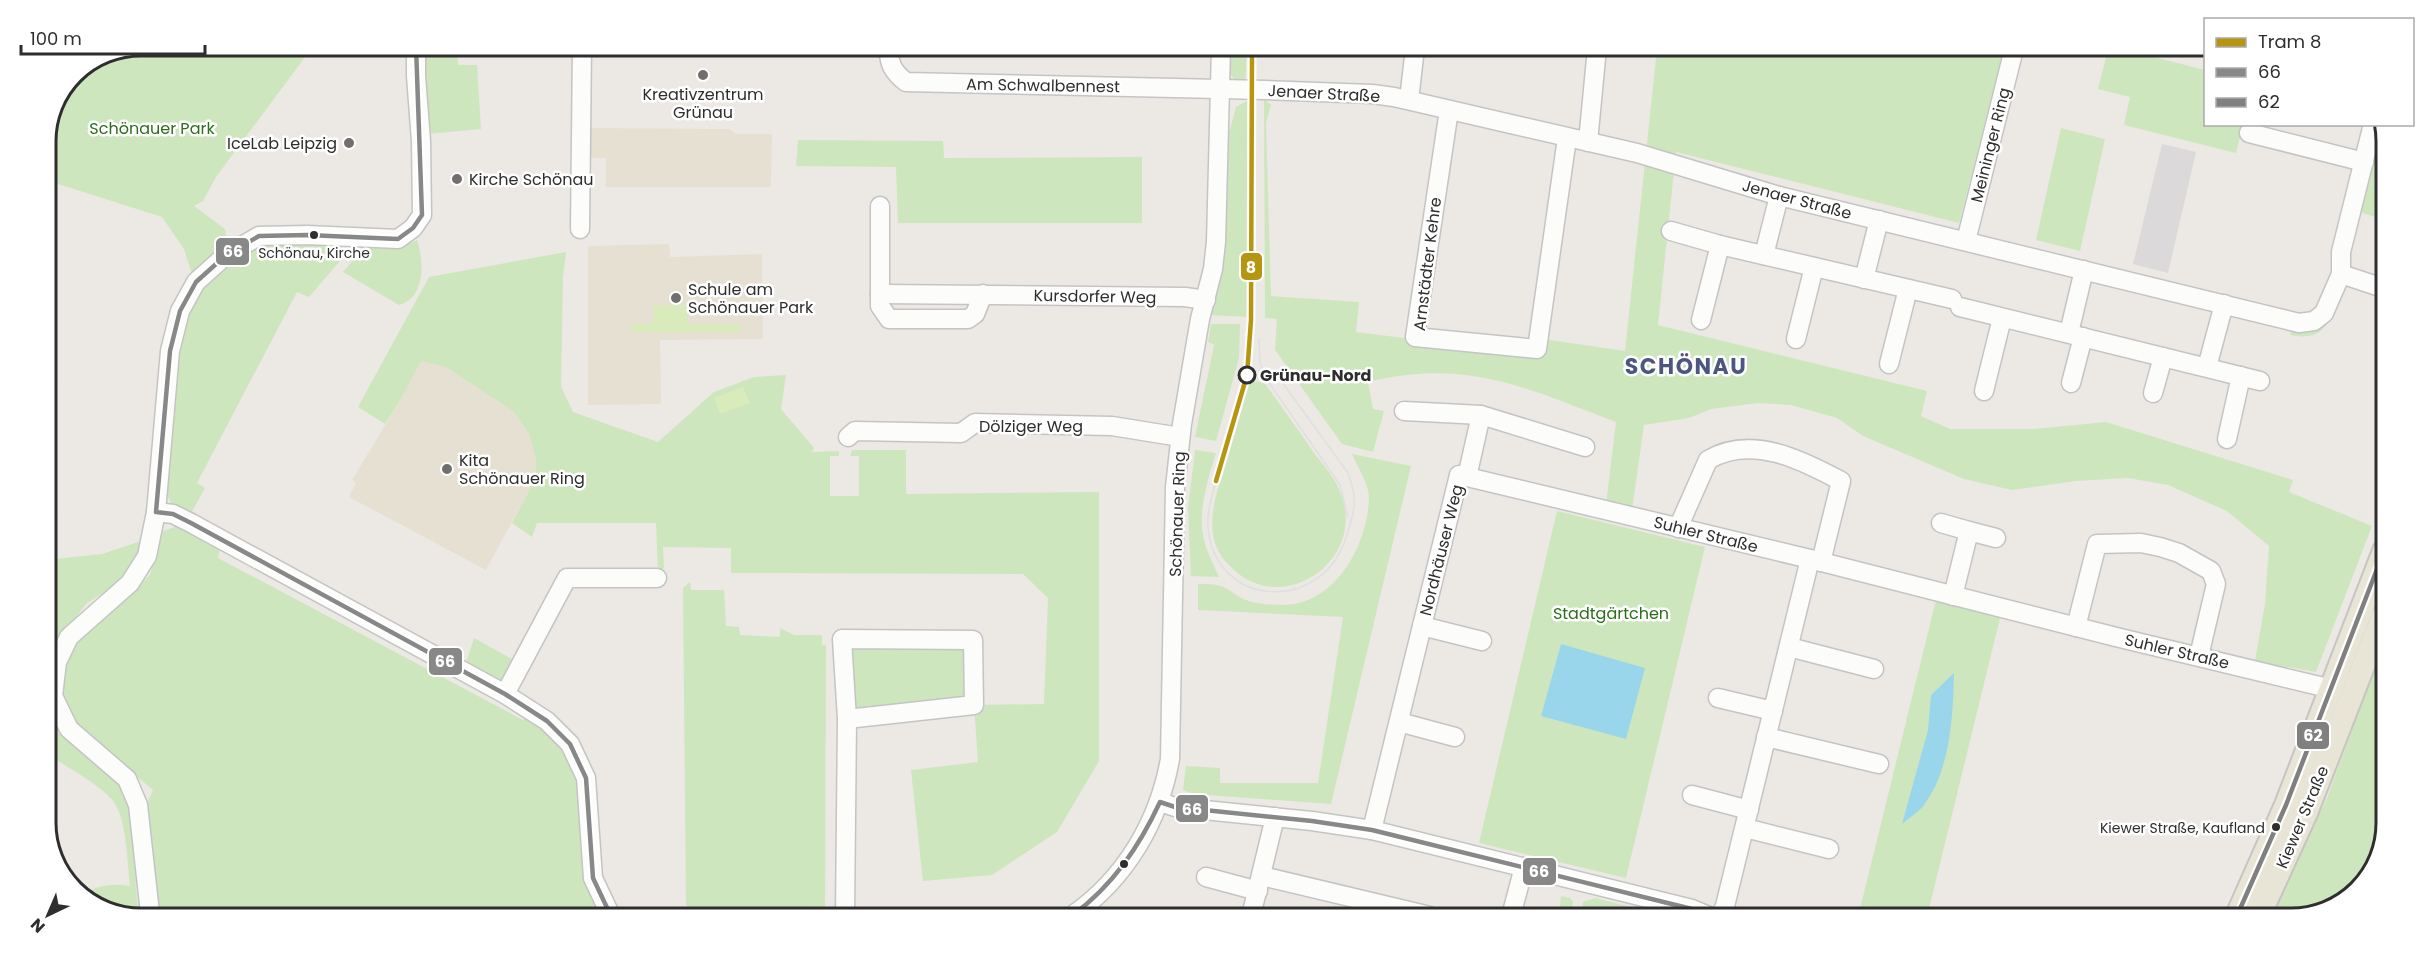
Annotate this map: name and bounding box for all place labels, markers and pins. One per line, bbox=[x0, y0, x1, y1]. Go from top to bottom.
marker: Kreativzentrum Grünau bbox=[696, 68, 710, 82]
place label: Kreativzentrum Grünau bbox=[643, 83, 763, 124]
place label: IceLab Leipzig bbox=[227, 132, 337, 155]
marker: IceLab Leipzig bbox=[342, 136, 356, 150]
place label: Kirche Schönau bbox=[469, 168, 594, 191]
marker: Kirche Schönau bbox=[450, 172, 464, 186]
marker: Schönau, Kirche bbox=[308, 229, 320, 241]
place label: Schönau, Kirche bbox=[258, 243, 370, 263]
place label: Schule am Schönauer Park bbox=[688, 278, 814, 319]
marker: Schule am Schönauer Park bbox=[669, 291, 683, 305]
place label: Grünau-Nord bbox=[1260, 364, 1371, 387]
marker: Grünau-Nord bbox=[1238, 366, 1256, 384]
place label: Kita Schönauer Ring bbox=[459, 449, 585, 490]
marker: Kita Schönauer Ring bbox=[440, 462, 454, 476]
place label: Kiewer Straße, Kaufland bbox=[2100, 818, 2265, 838]
marker: Kiewer Straße, Kaufland bbox=[2270, 821, 2282, 833]
unlabelled marker bbox=[1118, 858, 1130, 870]

